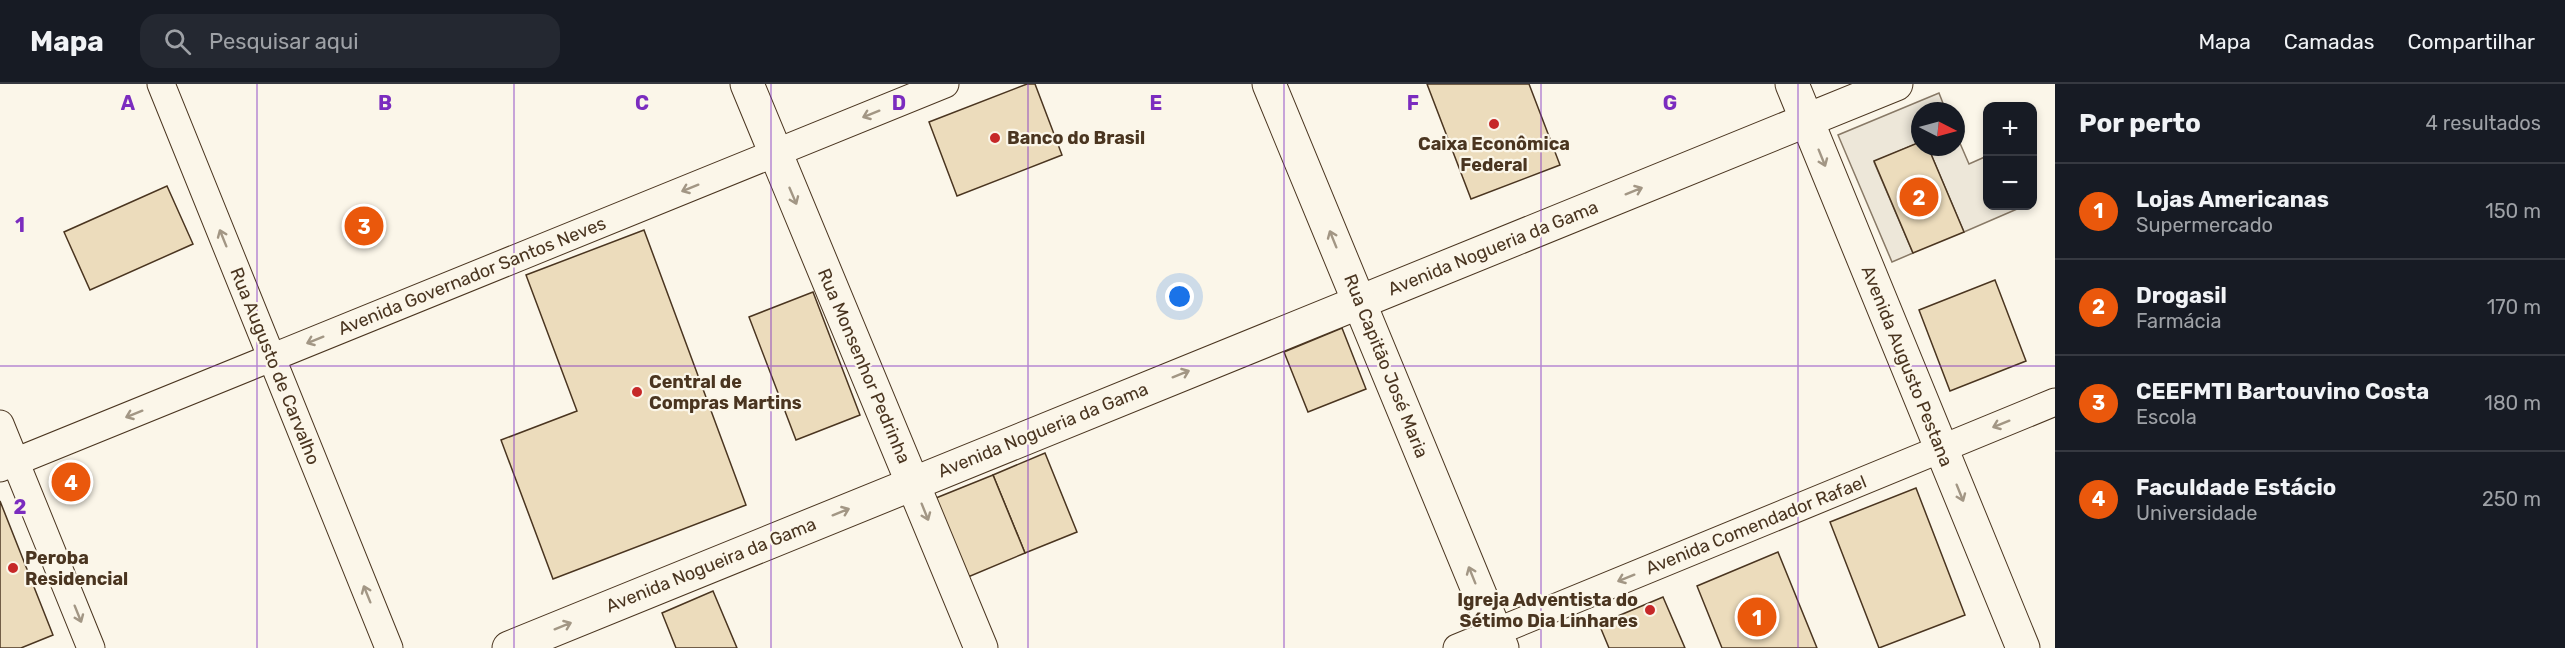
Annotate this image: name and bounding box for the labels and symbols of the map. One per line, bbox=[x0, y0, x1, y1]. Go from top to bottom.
text: A bbox=[121, 91, 136, 115]
text: B bbox=[378, 91, 392, 115]
text: C bbox=[635, 91, 649, 115]
text: D bbox=[892, 91, 906, 115]
text: E bbox=[1150, 91, 1162, 115]
text: F bbox=[1407, 91, 1419, 115]
text: G bbox=[1663, 91, 1677, 115]
north arrow bbox=[1911, 102, 1965, 156]
one-way arrow bbox=[862, 109, 881, 120]
marker: Caixa Econômica Federal bbox=[1487, 117, 1501, 131]
place label: Banco do Brasil bbox=[1007, 127, 1145, 149]
marker: Banco do Brasil bbox=[988, 131, 1002, 145]
place label: Caixa Econômica Federal bbox=[1418, 133, 1570, 176]
one-way arrow bbox=[1817, 148, 1828, 166]
pin: 2 bbox=[1900, 174, 1938, 220]
one-way arrow bbox=[682, 183, 700, 194]
one-way arrow bbox=[1625, 185, 1643, 196]
one-way arrow bbox=[788, 187, 799, 205]
street label: Avenida Nogueria da Gama bbox=[1385, 196, 1601, 300]
pin: 3 bbox=[344, 204, 384, 248]
street label: Avenida Governador Santos Neves bbox=[335, 212, 609, 340]
text: 1 bbox=[15, 213, 25, 237]
one-way arrow bbox=[217, 229, 228, 247]
one-way arrow bbox=[1327, 230, 1338, 249]
street label: Avenida Augusto Pestana bbox=[1857, 262, 1957, 470]
street label: Rua Augusto de Carvalho bbox=[225, 264, 325, 468]
street label: Rua Monsenhor Pedrinha bbox=[813, 265, 915, 467]
street label: Rua Capitão José Maria bbox=[1339, 271, 1433, 461]
your location bbox=[1165, 282, 1194, 311]
one-way arrow bbox=[306, 335, 325, 346]
one-way arrow bbox=[1171, 368, 1190, 379]
place label: Central de Compras Martins bbox=[649, 371, 802, 414]
street label: Avenida Nogueria da Gama bbox=[935, 378, 1151, 482]
marker: Central de Compras Martins bbox=[630, 385, 644, 399]
one-way arrow bbox=[126, 409, 144, 420]
one-way arrow bbox=[1992, 419, 2011, 430]
pin: 4 bbox=[52, 460, 90, 504]
street label: Avenida Comendador Rafael bbox=[1642, 471, 1870, 579]
one-way arrow bbox=[1955, 484, 1966, 502]
text: 2 bbox=[14, 495, 27, 519]
one-way arrow bbox=[920, 502, 931, 521]
one-way arrow bbox=[831, 506, 850, 517]
street label: Avenida Nogueira da Gama bbox=[603, 513, 819, 617]
place label: Peroba Residencial bbox=[25, 547, 128, 590]
marker: Peroba Residencial bbox=[6, 561, 20, 575]
one-way arrow bbox=[1466, 566, 1477, 584]
one-way arrow bbox=[1618, 573, 1636, 584]
one-way arrow bbox=[361, 585, 372, 603]
place label: Igreja Adventista do Sétimo Dia Linhares bbox=[1457, 589, 1638, 632]
pin: 1 bbox=[1738, 594, 1776, 640]
marker: Igreja Adventista do Sétimo Dia Linhares bbox=[1643, 603, 1657, 617]
one-way arrow bbox=[73, 604, 84, 623]
one-way arrow bbox=[554, 620, 572, 631]

